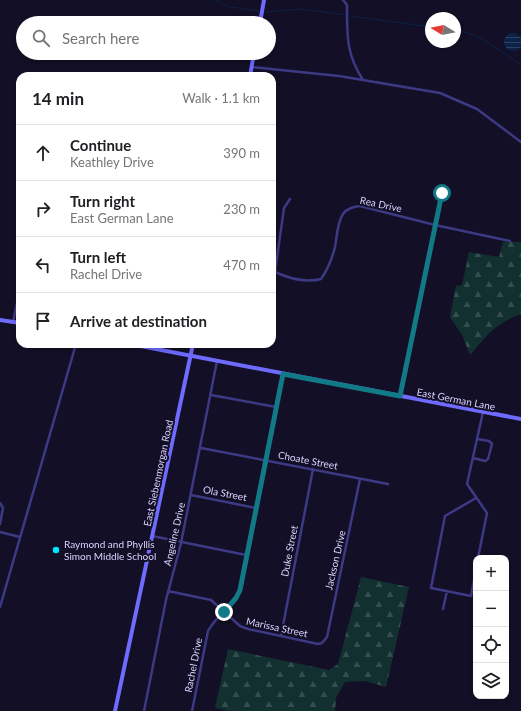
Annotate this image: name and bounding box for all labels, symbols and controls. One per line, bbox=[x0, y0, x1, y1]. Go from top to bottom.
north arrow bbox=[425, 12, 461, 48]
search box bbox=[16, 16, 276, 60]
icon: search bbox=[30, 27, 52, 49]
text: Search here bbox=[62, 29, 139, 47]
text: 14 min bbox=[32, 88, 84, 109]
text: Walk · 1.1 km bbox=[182, 90, 260, 106]
text: Continue bbox=[70, 136, 131, 154]
icon: ahead bbox=[32, 142, 54, 164]
text: 390 m bbox=[223, 145, 260, 161]
text: Keathley Drive bbox=[70, 154, 154, 170]
route start bbox=[433, 184, 451, 202]
text: Turn right bbox=[70, 192, 135, 210]
street label: Rea Drive bbox=[359, 194, 403, 214]
icon: right bbox=[32, 198, 54, 220]
text: 230 m bbox=[223, 201, 260, 217]
text: East German Lane bbox=[70, 210, 174, 226]
text: Turn left bbox=[70, 248, 126, 266]
icon: left bbox=[32, 254, 54, 276]
text: 470 m bbox=[223, 257, 260, 273]
text: Rachel Drive bbox=[70, 266, 142, 282]
icon: arrive bbox=[32, 310, 54, 332]
text: Arrive at destination bbox=[70, 312, 207, 330]
street label: East German Lane bbox=[416, 386, 496, 412]
street label: East Siebenmorgan Road bbox=[141, 419, 175, 527]
street label: Choate Street bbox=[277, 448, 339, 472]
street label: Ola Street bbox=[202, 483, 248, 503]
street label: Angeline Drive bbox=[161, 501, 187, 567]
street label: Duke Street bbox=[278, 524, 300, 578]
street label: Jackson Drive bbox=[322, 529, 348, 591]
place label: Raymond and Phyllis Simon Middle School bbox=[64, 538, 156, 562]
marker: Raymond and Phyllis Simon Middle School bbox=[51, 545, 61, 555]
map controls bbox=[473, 555, 509, 699]
button: + bbox=[473, 555, 509, 591]
button: − bbox=[473, 591, 509, 627]
route end bbox=[215, 603, 233, 621]
street label: Marissa Street bbox=[245, 615, 309, 639]
button: locate bbox=[473, 627, 509, 663]
street label: Rachel Drive bbox=[182, 637, 204, 693]
button: layers bbox=[473, 663, 509, 699]

